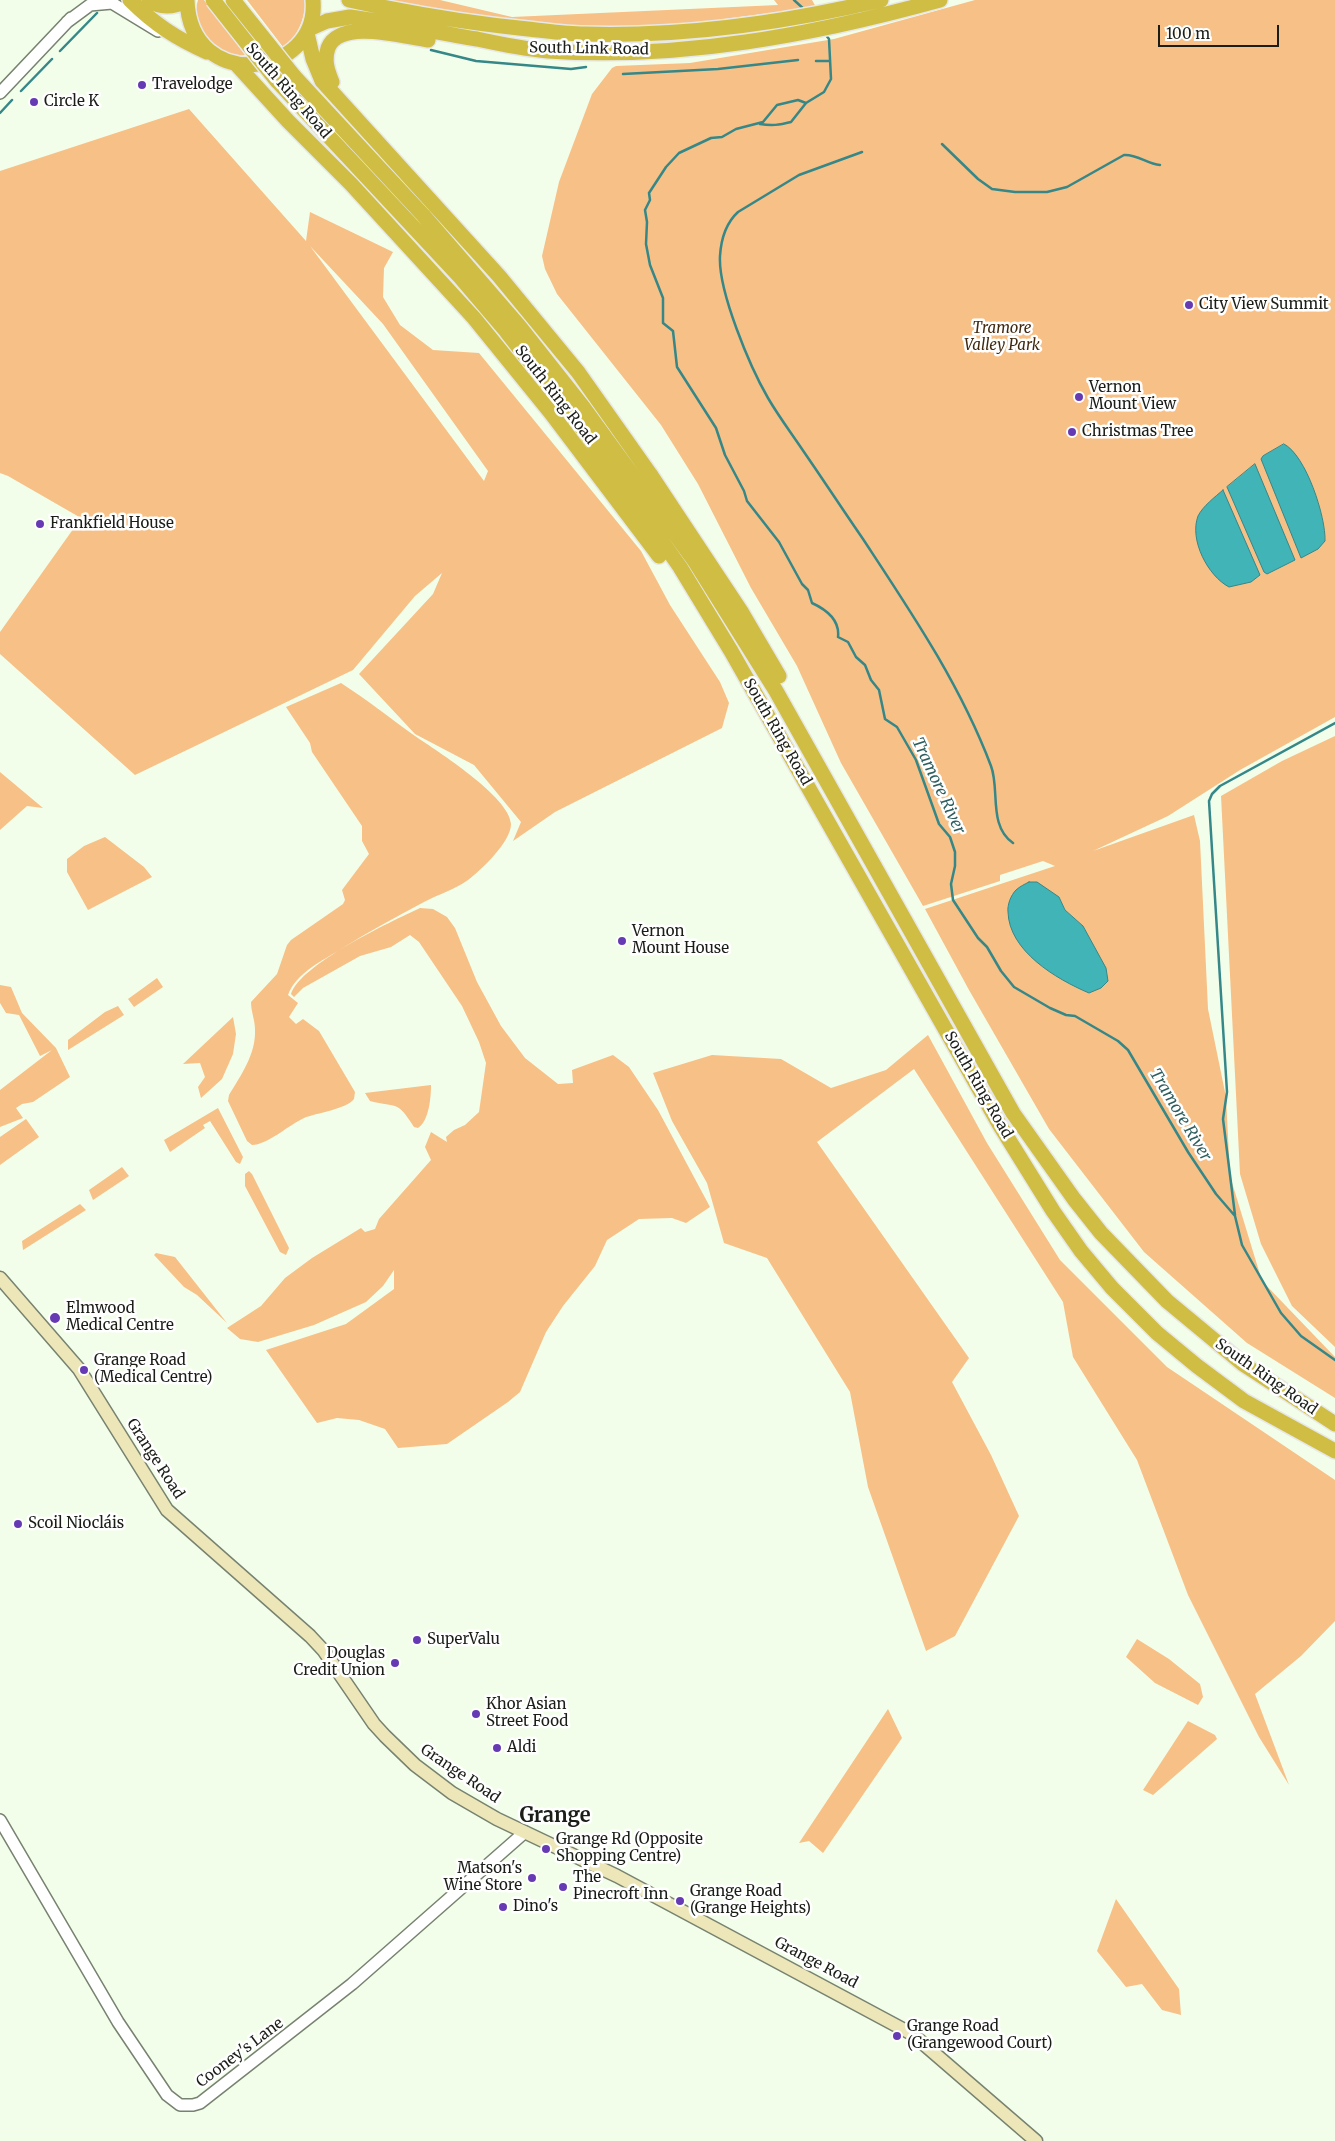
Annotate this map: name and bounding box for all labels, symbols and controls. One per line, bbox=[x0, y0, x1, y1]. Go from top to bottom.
scale bar bbox=[1160, 15, 1281, 47]
text: 100 m bbox=[1166, 24, 1210, 43]
street label: South Link Road bbox=[529, 39, 649, 59]
street label: South Ring Road bbox=[242, 40, 334, 142]
place label: Travelodge bbox=[152, 76, 233, 94]
marker: Travelodge bbox=[136, 79, 148, 91]
place label: Circle K bbox=[44, 93, 99, 111]
marker: Circle K bbox=[28, 96, 40, 108]
place label: City View Summit bbox=[1199, 296, 1329, 314]
marker: City View Summit bbox=[1183, 299, 1195, 311]
park label: Tramore Valley Park bbox=[964, 320, 1040, 355]
street label: South Ring Road bbox=[511, 342, 599, 448]
place label: Vernon Mount View bbox=[1089, 379, 1176, 414]
marker: Vernon Mount View bbox=[1073, 391, 1085, 403]
place label: Christmas Tree bbox=[1082, 423, 1193, 441]
marker: Christmas Tree bbox=[1066, 426, 1078, 438]
place label: Frankfield House bbox=[50, 515, 174, 533]
marker: Frankfield House bbox=[34, 518, 46, 530]
street label: South Ring Road bbox=[739, 675, 815, 789]
water label: Tramore River bbox=[907, 735, 969, 837]
place label: Vernon Mount House bbox=[632, 923, 729, 958]
marker: Vernon Mount House bbox=[616, 935, 628, 947]
street label: South Ring Road bbox=[940, 1028, 1016, 1142]
water label: Tramore River bbox=[1145, 1065, 1215, 1165]
place label: Elmwood Medical Centre bbox=[66, 1300, 174, 1335]
marker: Elmwood Medical Centre bbox=[48, 1311, 62, 1325]
street label: South Ring Road bbox=[1212, 1335, 1320, 1419]
place label: Grange Road (Medical Centre) bbox=[94, 1352, 212, 1387]
marker: Grange Road (Medical Centre) bbox=[78, 1364, 90, 1376]
street label: Grange Road bbox=[122, 1416, 188, 1502]
place label: Scoil Niocláis bbox=[28, 1515, 124, 1533]
marker: Scoil Niocláis bbox=[12, 1518, 24, 1530]
place label: SuperValu bbox=[427, 1631, 500, 1649]
marker: SuperValu bbox=[411, 1634, 423, 1646]
place label: Douglas Credit Union bbox=[294, 1645, 385, 1680]
marker: Douglas Credit Union bbox=[389, 1657, 401, 1669]
place label: Khor Asian Street Food bbox=[486, 1696, 568, 1731]
marker: Khor Asian Street Food bbox=[470, 1708, 482, 1720]
place label: Aldi bbox=[507, 1739, 536, 1757]
street label: Grange Road bbox=[417, 1741, 503, 1807]
marker: Aldi bbox=[491, 1742, 503, 1754]
district label: Grange bbox=[519, 1804, 591, 1828]
place label: Grange Rd (Opposite Shopping Centre) bbox=[556, 1831, 703, 1866]
marker: Grange Rd (Opposite Shopping Centre) bbox=[540, 1843, 552, 1855]
place label: Matson's Wine Store bbox=[444, 1860, 522, 1895]
place label: The Pinecroft Inn bbox=[573, 1869, 669, 1904]
marker: Matson's Wine Store bbox=[526, 1872, 538, 1884]
marker: The Pinecroft Inn bbox=[557, 1881, 569, 1893]
place label: Grange Road (Grange Heights) bbox=[690, 1883, 811, 1918]
marker: Grange Road (Grange Heights) bbox=[674, 1895, 686, 1907]
place label: Dino's bbox=[513, 1898, 558, 1916]
marker: Dino's bbox=[497, 1901, 509, 1913]
street label: Grange Road bbox=[771, 1934, 861, 1992]
street label: Cooney's Lane bbox=[193, 2014, 287, 2092]
place label: Grange Road (Grangewood Court) bbox=[907, 2018, 1052, 2053]
marker: Grange Road (Grangewood Court) bbox=[891, 2030, 903, 2042]

